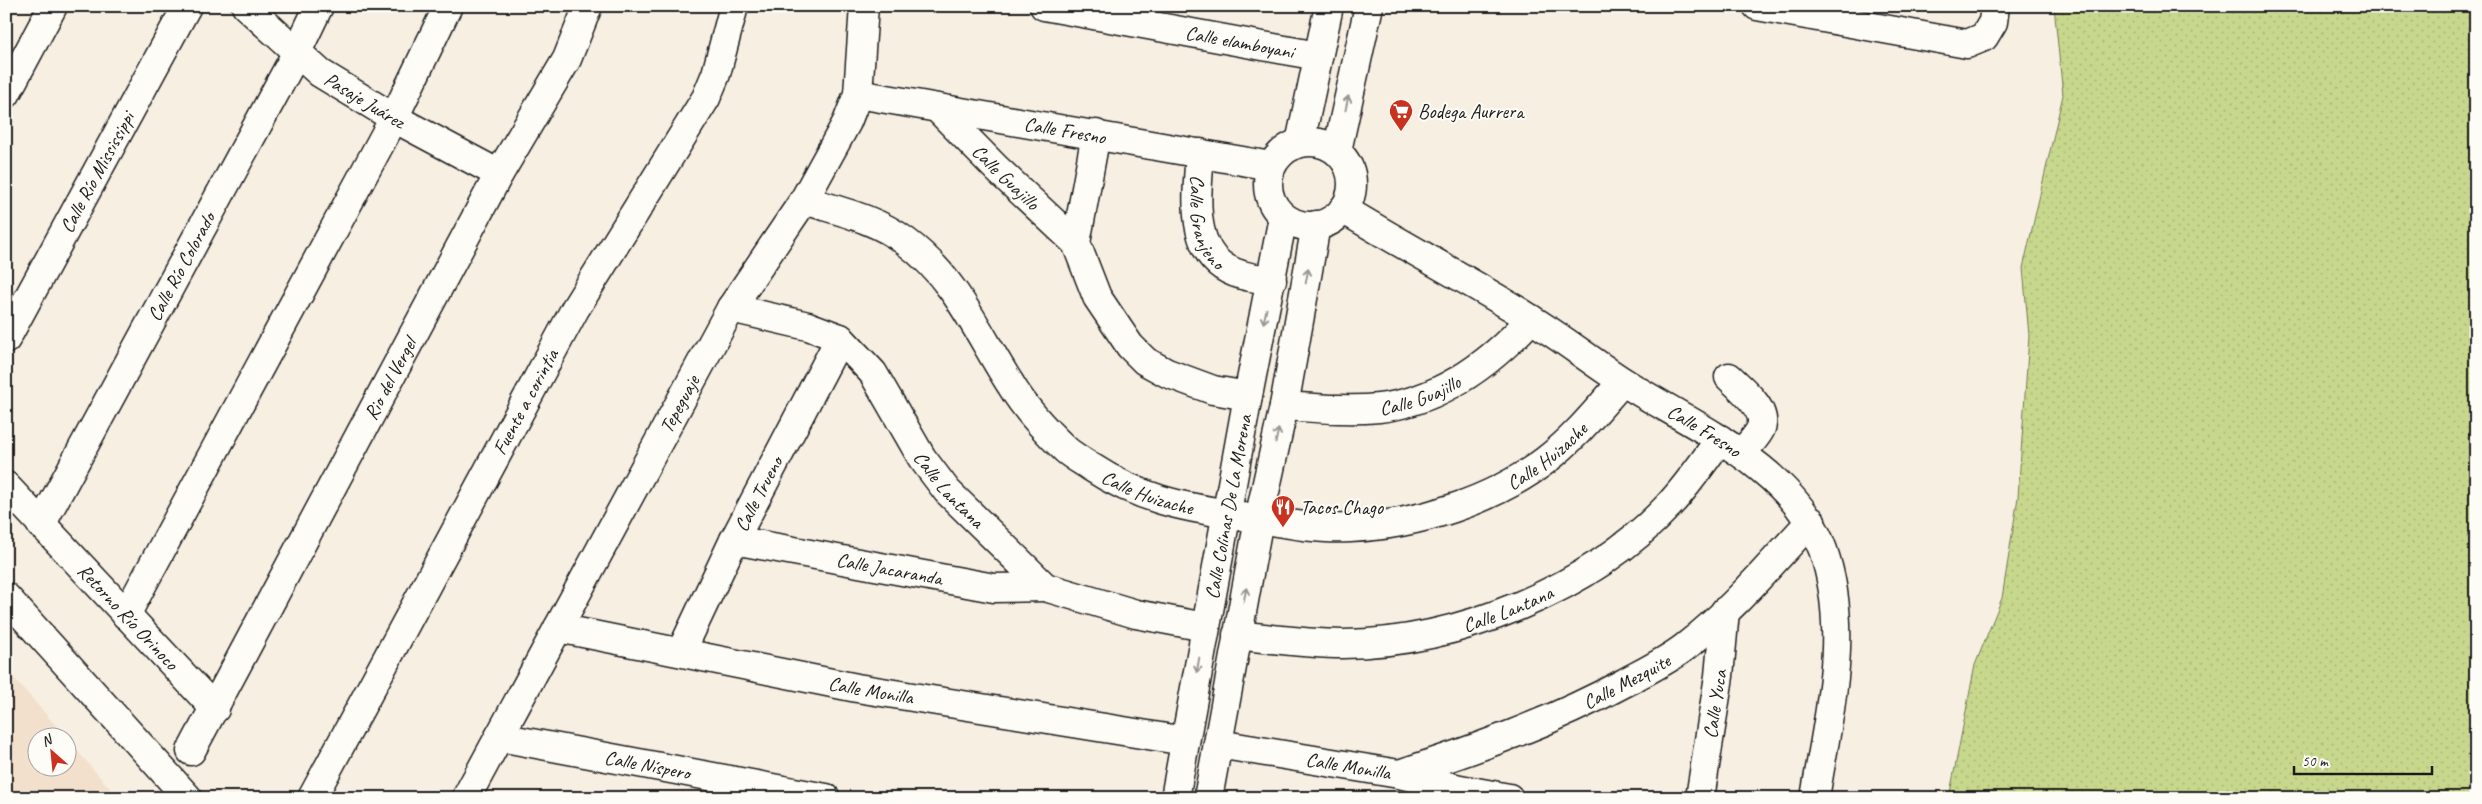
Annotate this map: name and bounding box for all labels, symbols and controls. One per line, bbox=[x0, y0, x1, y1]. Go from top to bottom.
street label: Calle elamboyani bbox=[1183, 20, 1298, 65]
street label: Pasaje Juárez bbox=[320, 67, 410, 135]
one-way arrow bbox=[1343, 96, 1353, 112]
supermarket icon: Bodega Aurrera bbox=[1388, 98, 1414, 132]
place label: Bodega Aurrera bbox=[1418, 99, 1525, 124]
street label: Calle Río Mississippi bbox=[54, 106, 141, 237]
street label: Calle Fresno bbox=[1022, 111, 1108, 150]
street label: Calle Guajillo bbox=[967, 139, 1045, 216]
street label: Calle Granjeno bbox=[1184, 174, 1231, 277]
street label: Calle Río Colorado bbox=[142, 206, 222, 325]
one-way arrow bbox=[1302, 268, 1312, 284]
one-way arrow bbox=[1259, 308, 1269, 324]
street label: Rio del Vergel bbox=[358, 331, 424, 424]
street label: Fuente a corintia bbox=[487, 343, 565, 459]
street label: Calle Guajillo bbox=[1378, 369, 1466, 421]
street label: Tepeguaje bbox=[654, 370, 706, 437]
street label: Calle Fresno bbox=[1663, 399, 1747, 463]
street label: Calle Colinas De La Morena bbox=[1199, 411, 1258, 601]
street label: Calle Huizache bbox=[1503, 416, 1594, 496]
one-way arrow bbox=[1273, 428, 1283, 444]
street label: Calle Lantana bbox=[908, 447, 991, 535]
street label: Calle Trueno bbox=[729, 451, 789, 536]
street label: Calle Huizache bbox=[1097, 464, 1197, 521]
restaurant icon: Tacos Chago bbox=[1270, 494, 1296, 528]
place label: Tacos Chago bbox=[1300, 495, 1384, 520]
street label: Calle Jacaranda bbox=[834, 547, 946, 592]
street label: Retorno Río Orinoco bbox=[72, 559, 185, 676]
street label: Calle Lantana bbox=[1460, 579, 1559, 638]
one-way arrow bbox=[1240, 587, 1250, 603]
street label: Calle Mezquite bbox=[1579, 647, 1676, 715]
one-way arrow bbox=[1193, 657, 1203, 673]
street label: Calle Yuca bbox=[1697, 668, 1733, 740]
street label: Calle Monilla bbox=[826, 671, 917, 710]
north arrow bbox=[28, 726, 78, 776]
text: N bbox=[39, 730, 56, 750]
scale bar bbox=[2294, 744, 2432, 776]
street label: Calle Níspero bbox=[603, 745, 694, 786]
street label: Calle Monilla bbox=[1304, 747, 1394, 786]
text: 50 m bbox=[2302, 752, 2329, 771]

